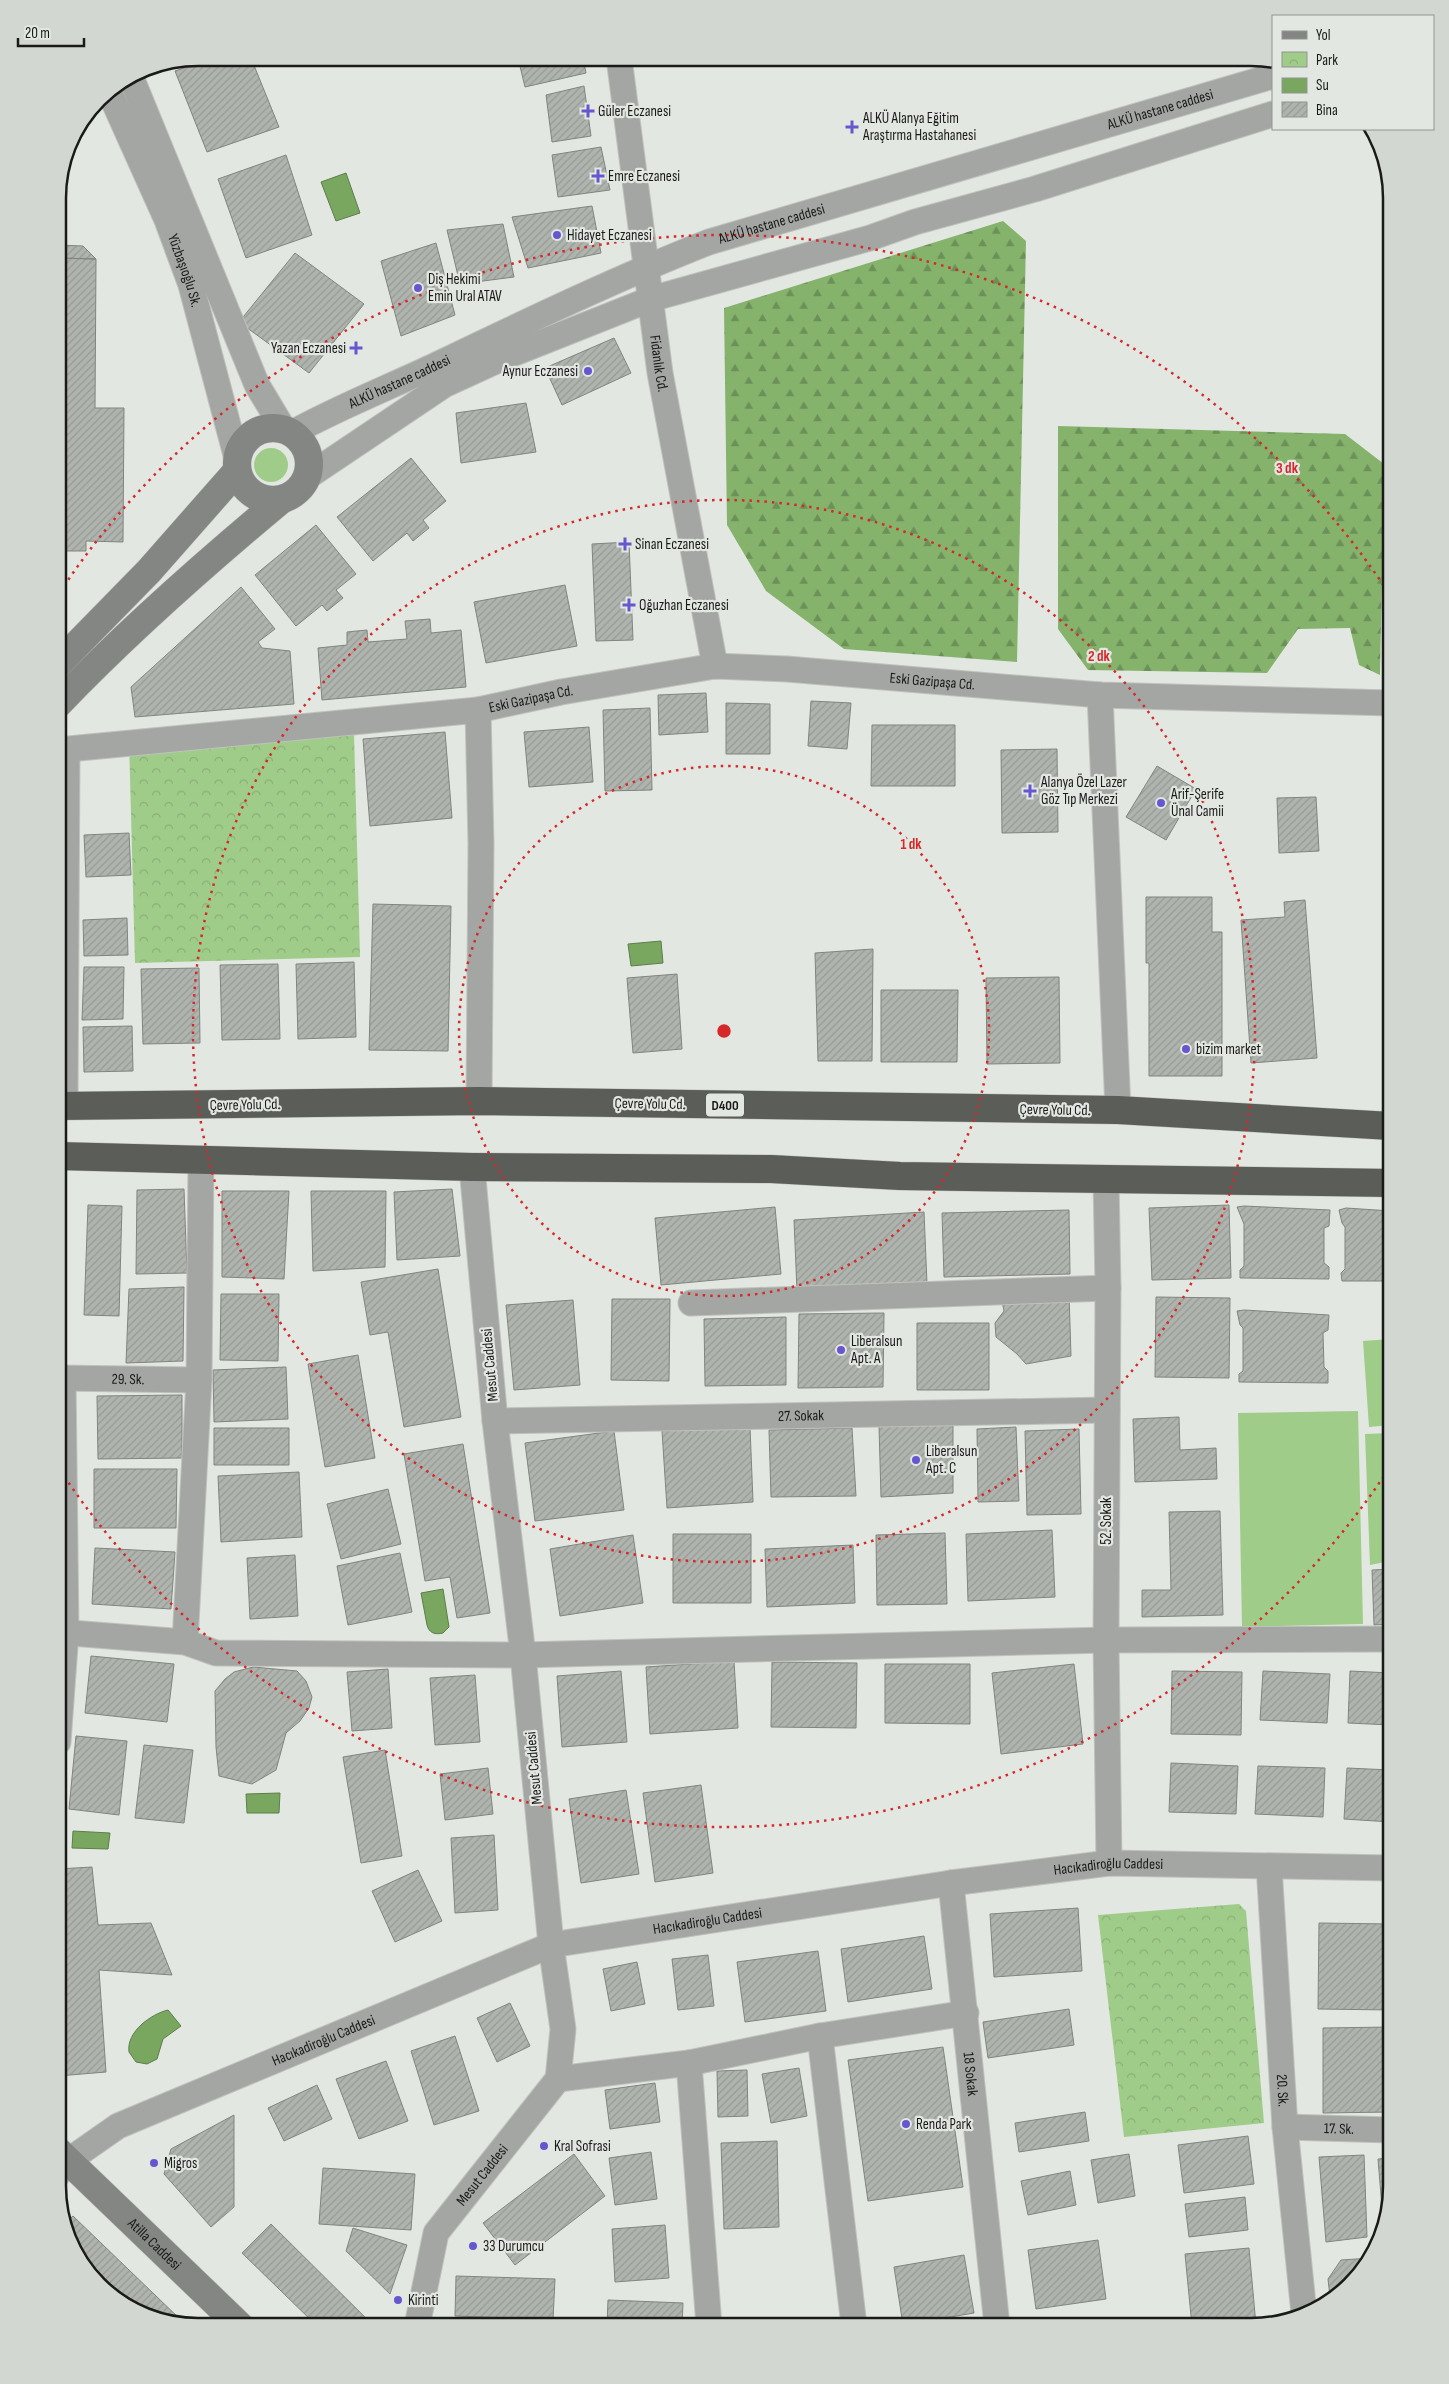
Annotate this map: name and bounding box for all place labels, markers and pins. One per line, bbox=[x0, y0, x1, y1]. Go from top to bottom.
place label: Güler Eczanesi bbox=[598, 102, 671, 121]
marker: Güler Eczanesi bbox=[582, 105, 594, 117]
place label: ALKÜ Alanya Eğitim Araştırma Hastahanesi bbox=[862, 109, 976, 145]
marker: ALKÜ Alanya Eğitim Araştırma Hastahanesi bbox=[845, 120, 859, 134]
place label: Emre Eczanesi bbox=[608, 167, 680, 186]
marker: Emre Eczanesi bbox=[592, 170, 604, 182]
place label: Hidayet Eczanesi bbox=[567, 226, 652, 245]
marker: Hidayet Eczanesi bbox=[551, 229, 563, 241]
place label: Diş Hekimi Emin Ural ATAV bbox=[428, 270, 502, 306]
marker: Diş Hekimi Emin Ural ATAV bbox=[412, 282, 424, 294]
place label: Yazan Eczanesi bbox=[271, 339, 346, 358]
marker: Yazan Eczanesi bbox=[350, 342, 362, 354]
place label: Aynur Eczanesi bbox=[502, 362, 578, 381]
marker: Aynur Eczanesi bbox=[582, 365, 594, 377]
place label: Sinan Eczanesi bbox=[635, 535, 709, 554]
marker: Sinan Eczanesi bbox=[619, 538, 631, 550]
place label: Oğuzhan Eczanesi bbox=[639, 596, 729, 615]
marker: Oğuzhan Eczanesi bbox=[623, 599, 635, 611]
place label: Alanya Özel Lazer Göz Tıp Merkezi bbox=[1040, 773, 1128, 809]
marker: Alanya Özel Lazer Göz Tıp Merkezi bbox=[1023, 784, 1037, 798]
place label: Arif-Şerife Ünal Camii bbox=[1170, 785, 1224, 821]
marker: Arif-Şerife Ünal Camii bbox=[1155, 797, 1167, 809]
centre of rings bbox=[715, 1022, 733, 1040]
place label: bizim market bbox=[1196, 1040, 1261, 1059]
marker: bizim market bbox=[1180, 1043, 1192, 1055]
place label: Liberalsun Apt. A bbox=[850, 1332, 902, 1368]
marker: Liberalsun Apt. A bbox=[835, 1344, 847, 1356]
place label: Liberalsun Apt. C bbox=[925, 1442, 977, 1478]
marker: Liberalsun Apt. C bbox=[910, 1454, 922, 1466]
place label: Renda Park bbox=[916, 2115, 972, 2134]
marker: Renda Park bbox=[900, 2118, 912, 2130]
place label: Kral Sofrasi bbox=[554, 2137, 611, 2156]
marker: Kral Sofrasi bbox=[538, 2140, 550, 2152]
place label: Migros bbox=[164, 2154, 197, 2173]
marker: Migros bbox=[148, 2157, 160, 2169]
place label: 33 Durumcu bbox=[483, 2237, 544, 2256]
marker: 33 Durumcu bbox=[467, 2240, 479, 2252]
place label: Kirinti bbox=[408, 2291, 439, 2310]
marker: Kirinti bbox=[392, 2294, 404, 2306]

